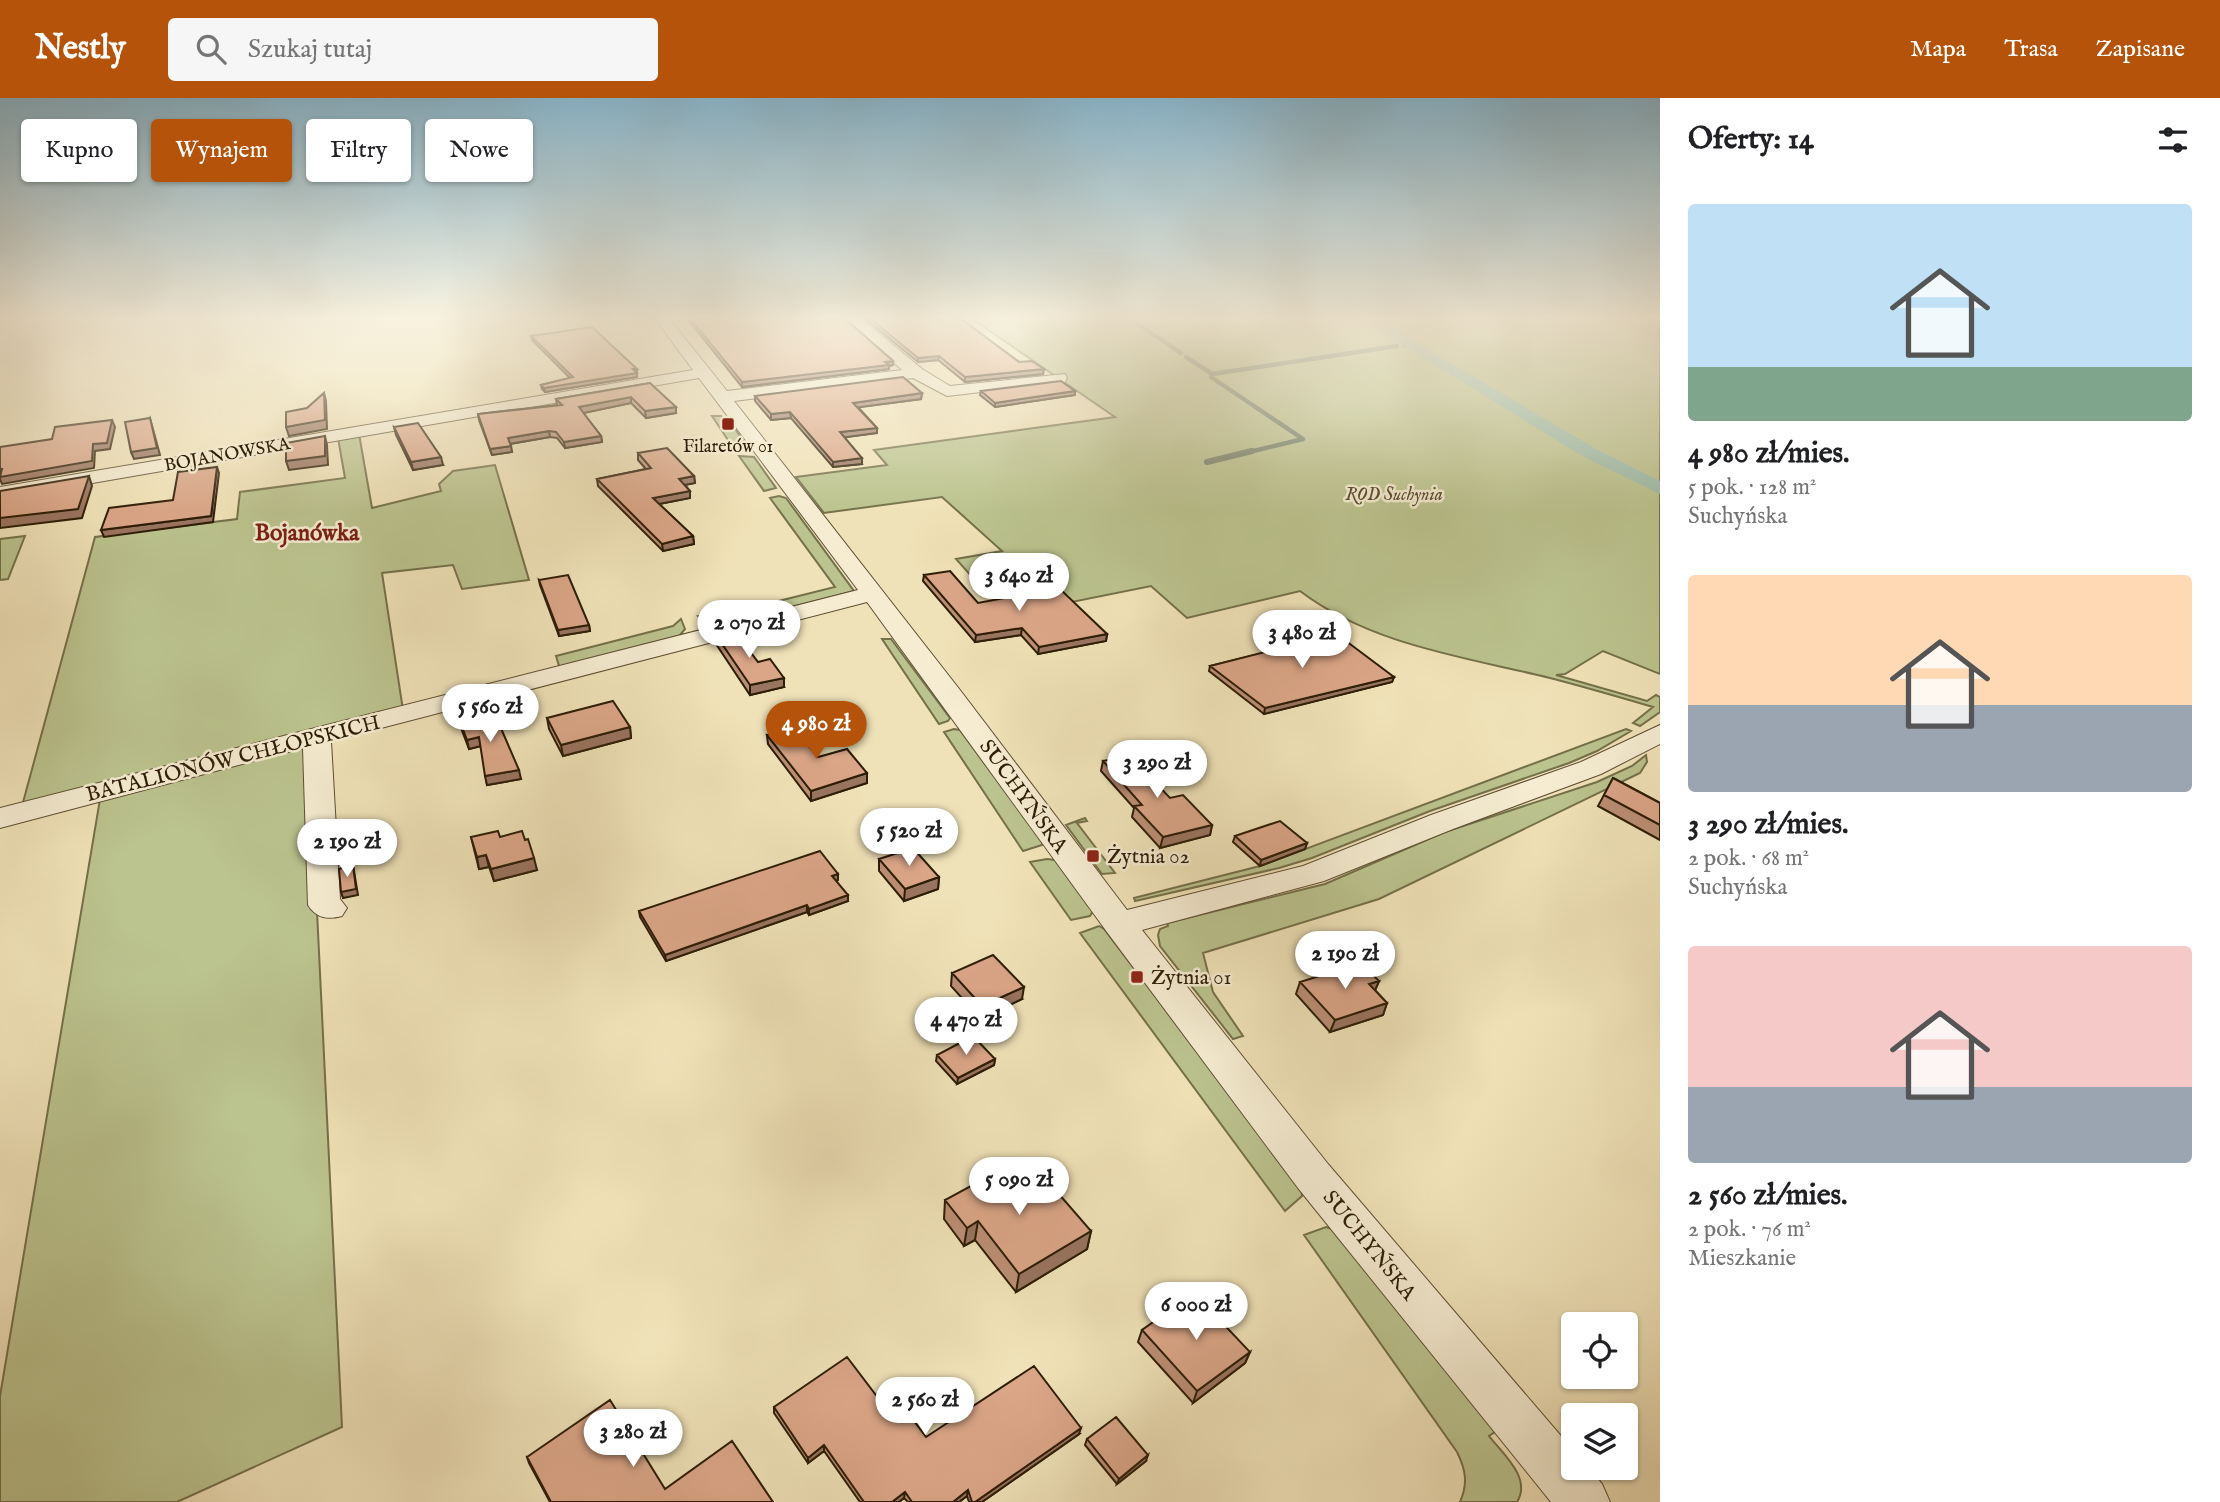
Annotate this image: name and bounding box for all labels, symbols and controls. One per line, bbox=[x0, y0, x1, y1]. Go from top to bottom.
search box bbox=[168, 18, 658, 81]
text: Nestly bbox=[35, 28, 126, 70]
icon: search bbox=[192, 30, 230, 68]
text: Szukaj tutaj bbox=[248, 33, 372, 66]
text: Mapa bbox=[1910, 34, 1966, 65]
text: Trasa bbox=[2004, 34, 2058, 65]
text: Zapisane bbox=[2096, 34, 2185, 65]
chip: Kupno bbox=[21, 119, 137, 182]
chip: Wynajem bbox=[151, 119, 292, 182]
chip: Filtry bbox=[306, 119, 411, 182]
chip: Nowe bbox=[425, 119, 533, 182]
text: Oferty: 14 bbox=[1688, 121, 1814, 159]
icon: filters bbox=[2154, 121, 2192, 159]
icon: home bbox=[1877, 250, 2003, 376]
marker: Filaretów 01 bbox=[720, 416, 736, 432]
street label: BOJANOWSKA bbox=[163, 433, 293, 478]
text: 4 980 zł/mies. bbox=[1688, 435, 1850, 473]
place label: Filaretów 01 bbox=[683, 436, 773, 459]
text: 5 pok. · 128 m² bbox=[1688, 473, 1816, 502]
park label: ROD Suchynia bbox=[1345, 484, 1443, 507]
text: Suchyńska bbox=[1688, 502, 1787, 531]
district label: Bojanówka bbox=[255, 519, 360, 548]
pin: 3 640 zł bbox=[947, 554, 1091, 613]
text: 3 640 zł bbox=[985, 561, 1053, 590]
pin: 2 070 zł bbox=[677, 601, 821, 660]
text: 2 070 zł bbox=[713, 608, 785, 637]
pin: 3 480 zł bbox=[1230, 610, 1374, 670]
text: 3 480 zł bbox=[1268, 618, 1336, 647]
icon: home bbox=[1877, 621, 2003, 747]
pin: 5 560 zł bbox=[418, 684, 562, 744]
text: 5 560 zł bbox=[458, 692, 522, 721]
pin: 4 980 zł bbox=[744, 702, 888, 761]
street label: BATALIONÓW CHŁOPSKICH bbox=[83, 709, 383, 809]
text: 4 980 zł bbox=[782, 709, 850, 738]
street label: SUCHYŃSKA bbox=[972, 734, 1074, 860]
pin: 3 290 zł bbox=[1085, 740, 1229, 800]
text: 3 290 zł bbox=[1123, 748, 1191, 777]
text: 3 290 zł/mies. bbox=[1688, 806, 1848, 844]
pin: 5 520 zł bbox=[837, 808, 981, 868]
text: 5 520 zł bbox=[876, 816, 942, 845]
pin: 2 190 zł bbox=[275, 820, 419, 879]
text: 2 190 zł bbox=[313, 827, 381, 856]
place label: Żytnia 02 bbox=[1107, 844, 1190, 871]
text: 2 pok. · 68 m² bbox=[1688, 844, 1809, 873]
marker: Żytnia 02 bbox=[1085, 848, 1101, 864]
text: Suchyńska bbox=[1688, 873, 1787, 902]
pin: 2 190 zł bbox=[1273, 932, 1417, 991]
text: 2 190 zł bbox=[1311, 939, 1379, 968]
place label: Żytnia 01 bbox=[1151, 965, 1231, 992]
marker: Żytnia 01 bbox=[1129, 969, 1145, 985]
icon: home bbox=[1877, 992, 2003, 1118]
pin: 4 470 zł bbox=[894, 998, 1038, 1057]
text: 4 470 zł bbox=[931, 1005, 1001, 1034]
pin: 5 090 zł bbox=[947, 1158, 1091, 1217]
text: 5 090 zł bbox=[985, 1165, 1053, 1194]
text: 2 560 zł/mies. bbox=[1688, 1177, 1848, 1215]
street label: SUCHYŃSKA bbox=[1316, 1185, 1423, 1307]
text: 2 pok. · 76 m² bbox=[1688, 1215, 1811, 1244]
text: Mieszkanie bbox=[1688, 1244, 1796, 1273]
pin: 6 000 zł bbox=[1124, 1282, 1268, 1342]
text: 6 000 zł bbox=[1161, 1290, 1231, 1319]
map controls bbox=[1561, 1312, 1638, 1480]
button: locate bbox=[1561, 1312, 1638, 1389]
pin: 2 560 zł bbox=[853, 1378, 997, 1437]
text: 2 560 zł bbox=[891, 1385, 959, 1414]
button: layers bbox=[1561, 1403, 1638, 1480]
pin: 3 280 zł bbox=[561, 1410, 705, 1469]
text: 3 280 zł bbox=[600, 1417, 666, 1446]

